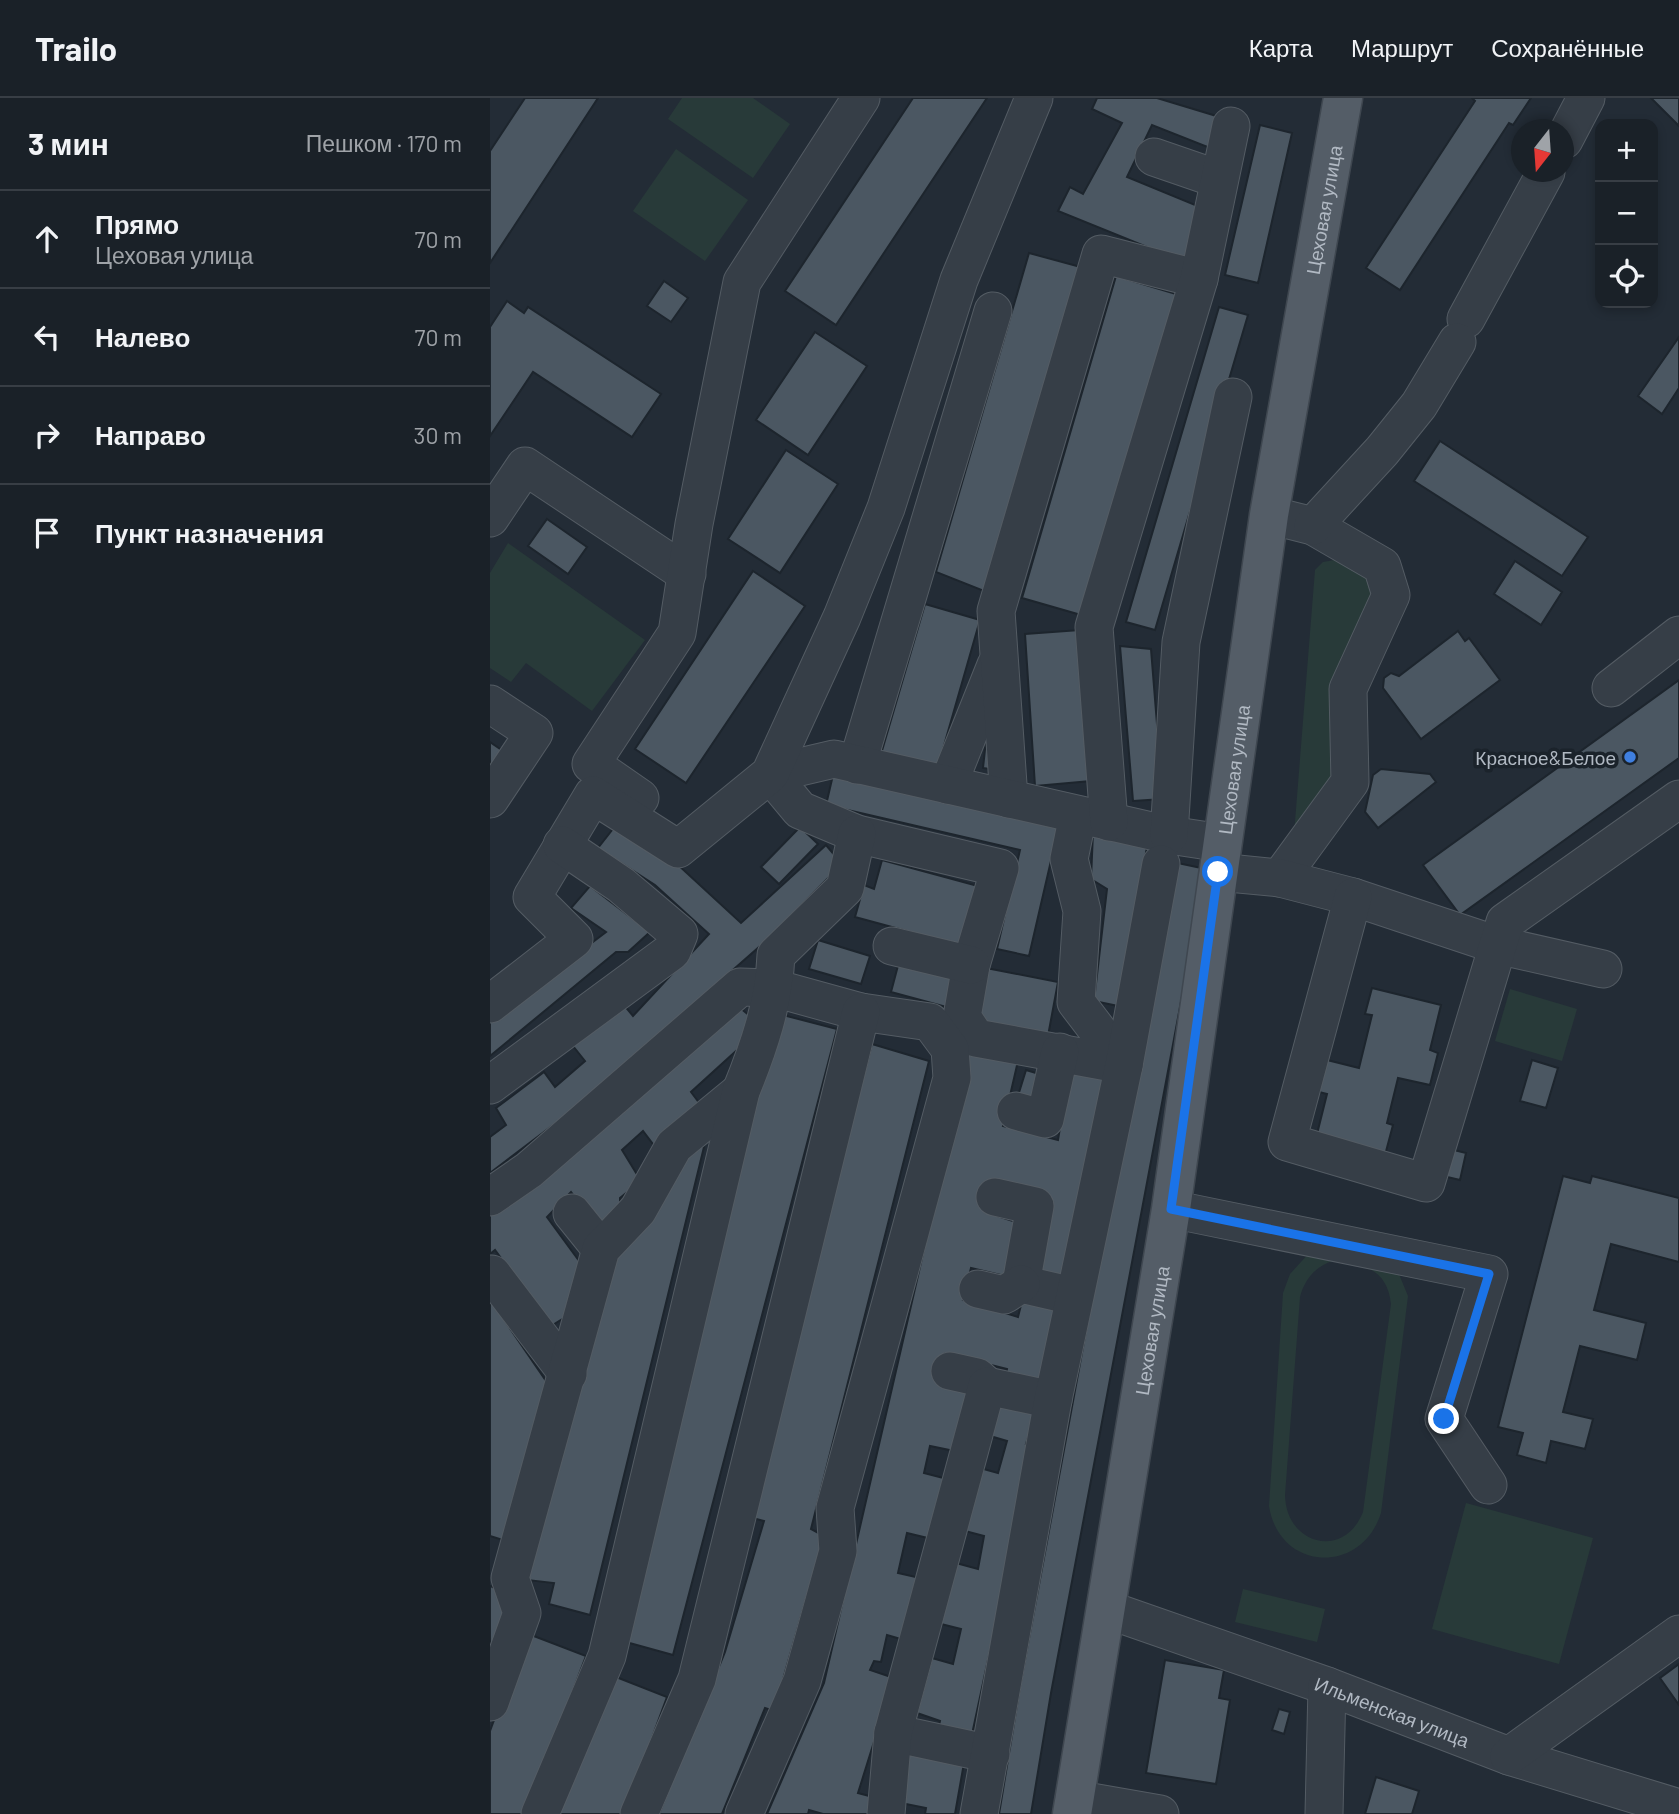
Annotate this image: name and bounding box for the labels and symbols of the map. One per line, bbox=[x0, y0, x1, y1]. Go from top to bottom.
north arrow bbox=[1511, 119, 1574, 182]
street label: Цеховая улица bbox=[1300, 143, 1346, 276]
street label: Цеховая улица bbox=[1213, 703, 1254, 836]
place label: Красное&Белое bbox=[1475, 746, 1616, 769]
marker: Красное&Белое bbox=[1622, 749, 1638, 765]
route start bbox=[1202, 856, 1233, 887]
street label: Цеховая улица bbox=[1129, 1264, 1173, 1397]
route end bbox=[1428, 1403, 1459, 1434]
street label: Ильменская улица bbox=[1312, 1671, 1473, 1751]

